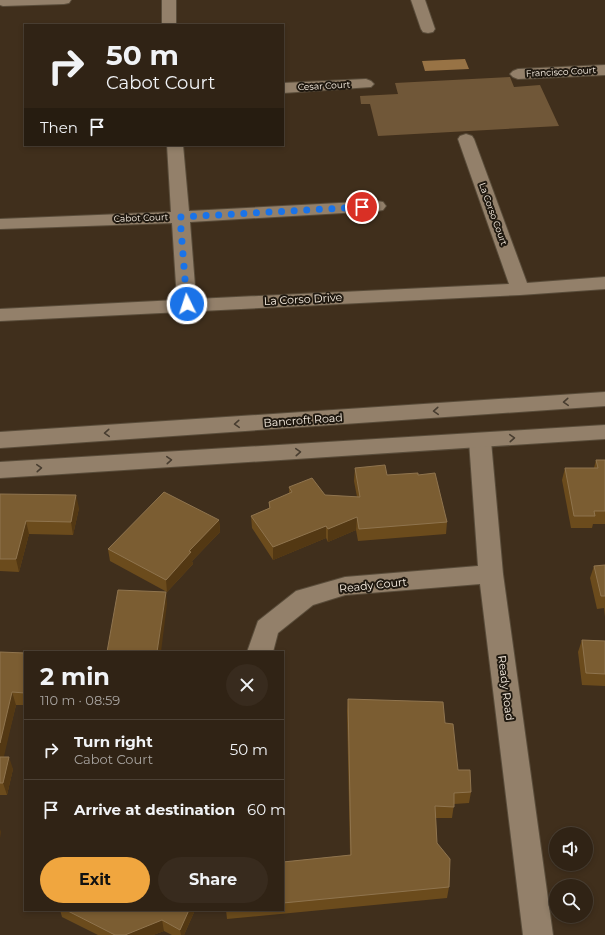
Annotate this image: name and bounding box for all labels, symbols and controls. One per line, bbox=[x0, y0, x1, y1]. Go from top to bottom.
text: 50 m bbox=[106, 38, 179, 72]
icon: right bbox=[40, 40, 92, 92]
street label: Francisco Court bbox=[526, 64, 597, 79]
text: Cabot Court bbox=[106, 72, 215, 94]
street label: Cesar Court bbox=[297, 79, 351, 92]
icon: arrive bbox=[86, 116, 108, 138]
text: Then bbox=[40, 118, 78, 137]
street label: La Corso Court bbox=[477, 181, 510, 247]
pin bbox=[345, 190, 379, 224]
icon: arrive bbox=[351, 196, 373, 218]
street label: Cabot Court bbox=[113, 211, 169, 224]
position arrow bbox=[166, 283, 208, 325]
street label: La Corso Drive bbox=[263, 290, 343, 308]
one-way arrow bbox=[563, 398, 569, 407]
one-way arrow bbox=[433, 407, 439, 416]
street label: Bancroft Road bbox=[263, 410, 343, 430]
one-way arrow bbox=[234, 420, 240, 429]
one-way arrow bbox=[104, 428, 110, 437]
one-way arrow bbox=[509, 434, 515, 443]
one-way arrow bbox=[295, 447, 301, 456]
one-way arrow bbox=[166, 455, 172, 464]
one-way arrow bbox=[36, 463, 42, 472]
street label: Ready Court bbox=[338, 574, 408, 596]
street label: Ready Road bbox=[495, 654, 517, 722]
text: 2 min bbox=[40, 662, 110, 691]
button: close bbox=[226, 664, 268, 706]
text: 110 m · 08:59 bbox=[40, 692, 120, 708]
text: Turn right bbox=[74, 732, 153, 751]
icon: right bbox=[40, 739, 62, 761]
text: 50 m bbox=[230, 740, 268, 759]
text: Cabot Court bbox=[74, 751, 153, 767]
icon: arrive bbox=[40, 799, 62, 821]
text: Arrive at destination bbox=[74, 800, 235, 819]
text: 60 m bbox=[247, 800, 286, 819]
map controls bbox=[549, 827, 593, 923]
button: sound bbox=[549, 827, 593, 871]
button: Exit bbox=[40, 857, 150, 903]
button: Share bbox=[158, 857, 268, 903]
button: search bbox=[549, 879, 593, 923]

